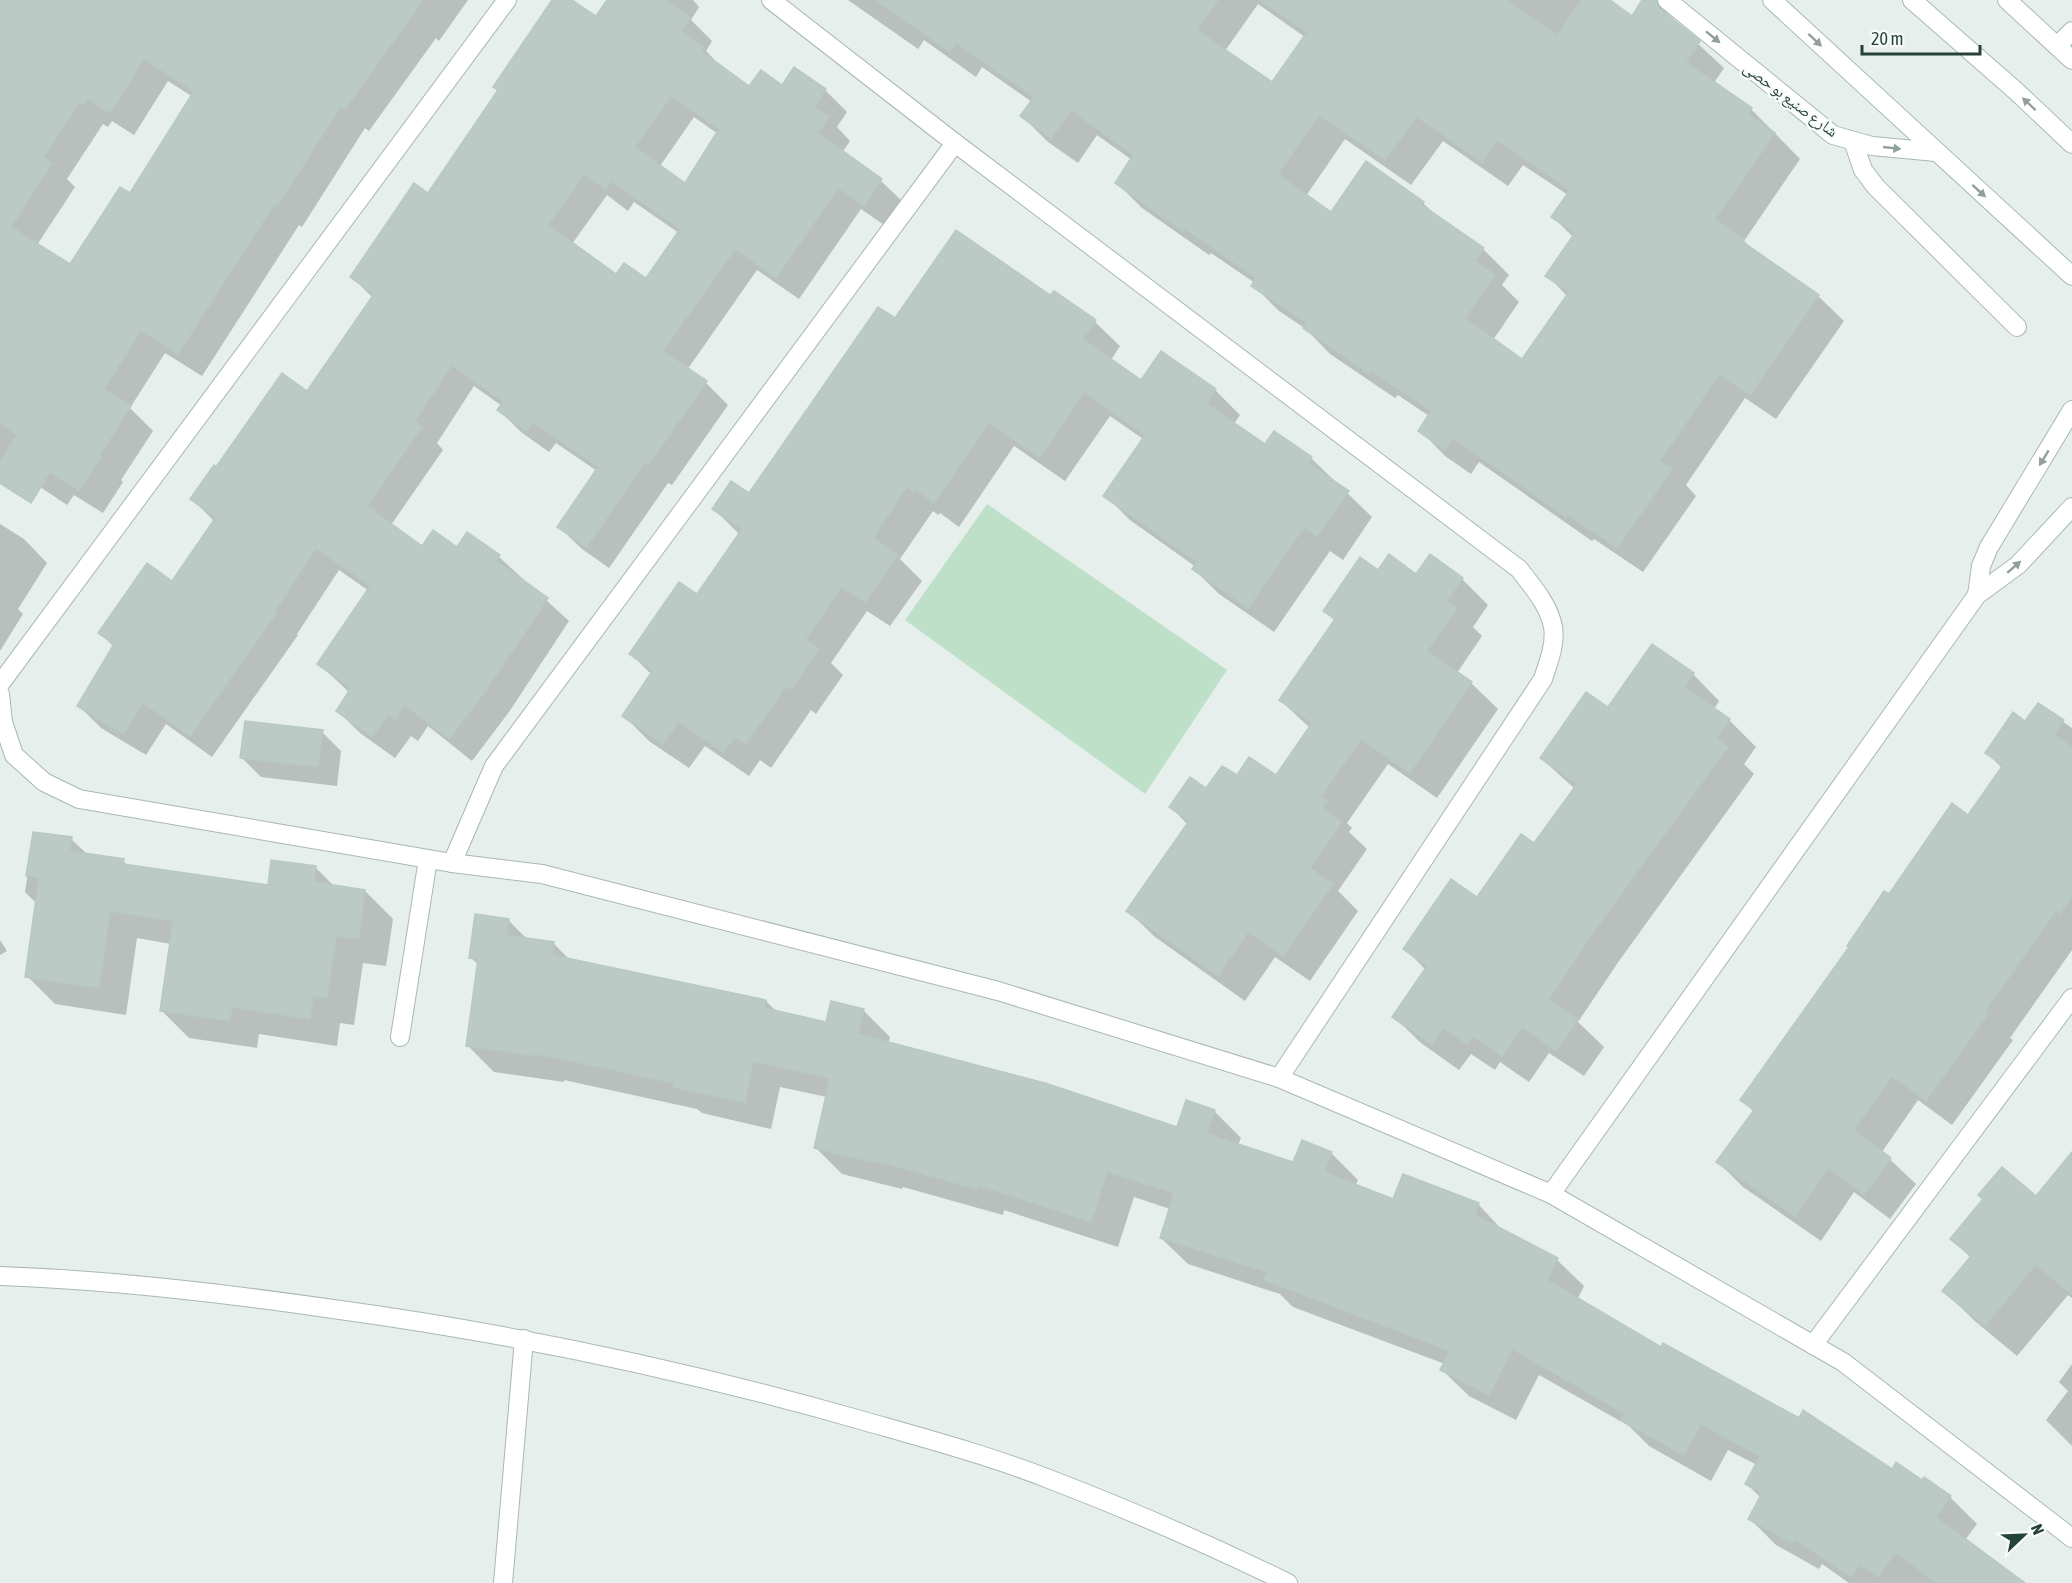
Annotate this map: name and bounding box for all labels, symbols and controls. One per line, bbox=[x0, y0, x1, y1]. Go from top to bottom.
scale bar bbox=[1862, 18, 1980, 56]
text: 20 m bbox=[1871, 28, 1903, 49]
one-way arrow bbox=[1705, 30, 1720, 43]
one-way arrow bbox=[1807, 33, 1822, 47]
street label: شارع صنيع بو حصى bbox=[1739, 58, 1842, 142]
one-way arrow bbox=[2023, 97, 2037, 111]
one-way arrow bbox=[1883, 143, 1902, 152]
one-way arrow bbox=[1971, 184, 1986, 197]
one-way arrow bbox=[2038, 450, 2049, 466]
one-way arrow bbox=[2006, 561, 2022, 574]
north arrow bbox=[1994, 1505, 2054, 1565]
text: N bbox=[2028, 1521, 2048, 1537]

